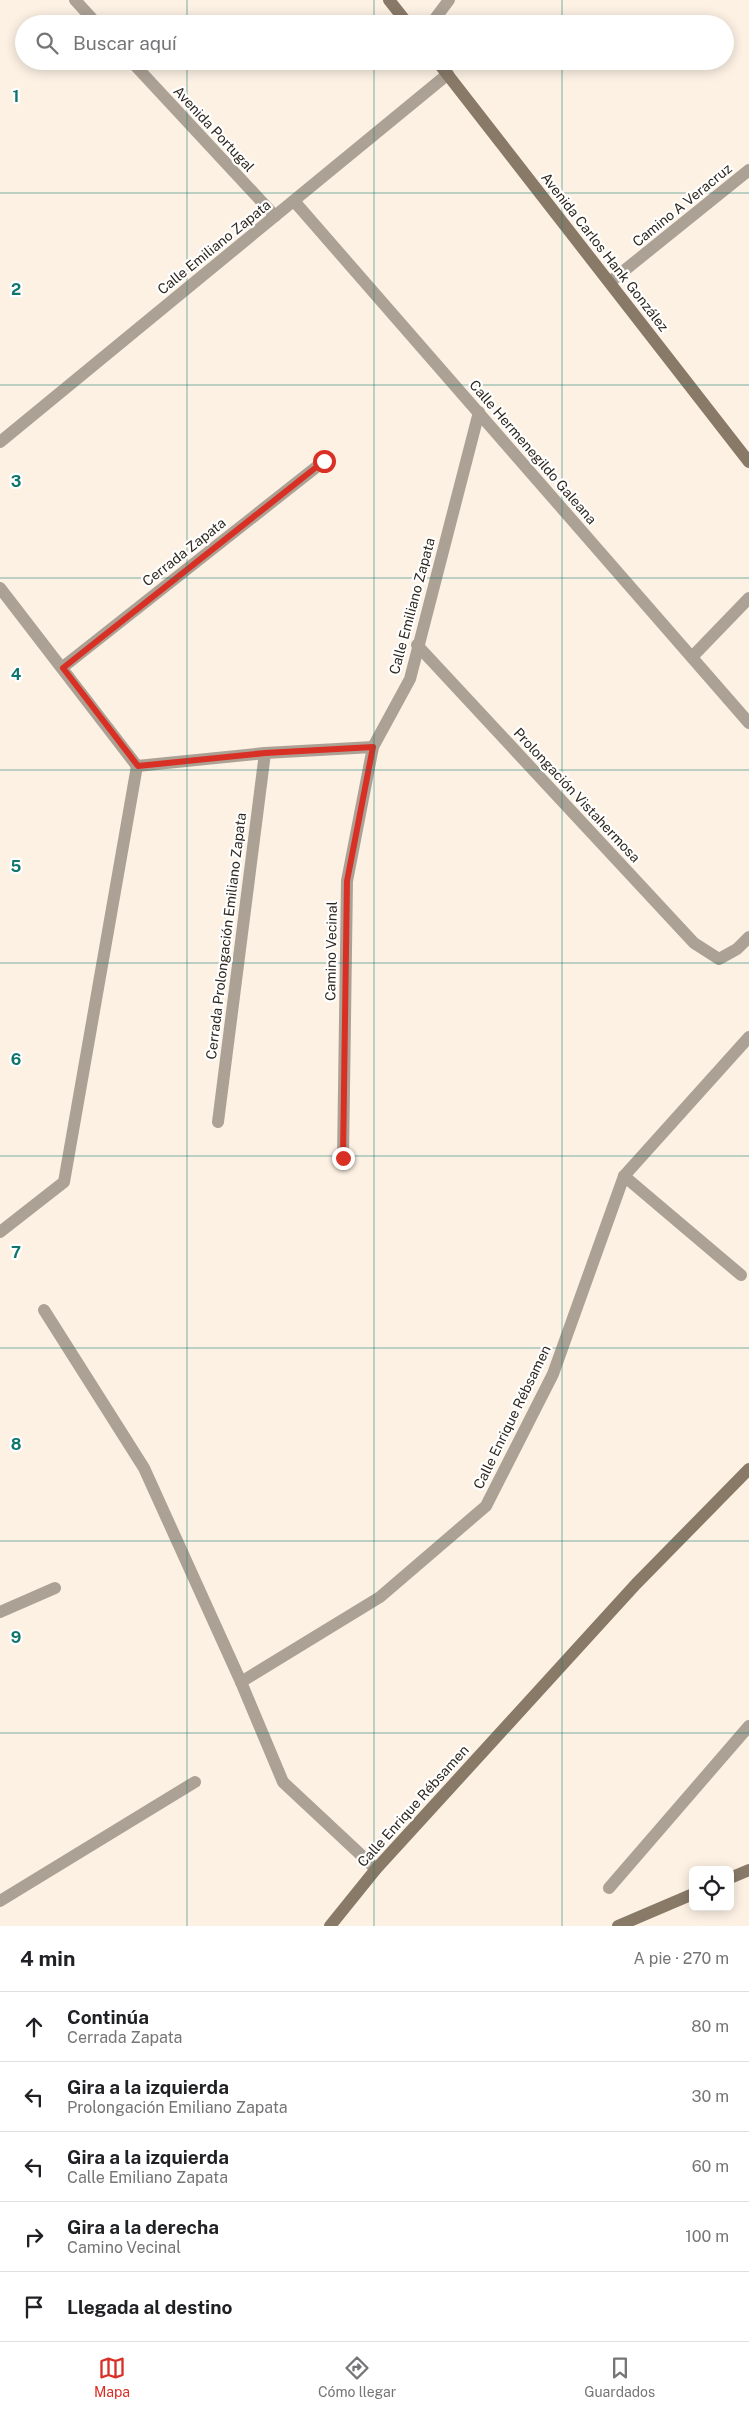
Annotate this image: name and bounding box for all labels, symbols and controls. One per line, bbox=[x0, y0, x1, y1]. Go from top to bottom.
search box bbox=[15, 15, 734, 70]
icon: search bbox=[33, 29, 61, 57]
text: Buscar aquí bbox=[73, 32, 177, 54]
street label: Avenida Portugal bbox=[170, 83, 258, 175]
text: 1 bbox=[13, 87, 19, 106]
street label: Camino A Veracruz bbox=[629, 160, 735, 250]
street label: Avenida Carlos Hank González bbox=[538, 170, 672, 335]
street label: Calle Emiliano Zapata bbox=[154, 196, 274, 298]
text: 2 bbox=[11, 280, 21, 299]
street label: Calle Hermenegildo Galeana bbox=[466, 377, 600, 527]
route start bbox=[313, 450, 336, 473]
text: 3 bbox=[11, 472, 21, 491]
street label: Cerrada Zapata bbox=[139, 515, 229, 589]
street label: Calle Emiliano Zapata bbox=[386, 536, 438, 676]
text: 4 bbox=[11, 665, 22, 684]
street label: Prolongación Vistahermosa bbox=[511, 725, 643, 865]
street label: Cerrada Prolongación Emiliano Zapata bbox=[203, 812, 249, 1060]
text: 5 bbox=[11, 857, 22, 876]
street label: Camino Vecinal bbox=[322, 901, 340, 1001]
text: 6 bbox=[11, 1050, 21, 1069]
route end bbox=[332, 1147, 355, 1170]
text: 7 bbox=[11, 1243, 21, 1262]
street label: Calle Enrique Rébsamen bbox=[470, 1342, 554, 1492]
text: 8 bbox=[11, 1435, 22, 1454]
text: 9 bbox=[11, 1628, 21, 1647]
street label: Calle Enrique Rébsamen bbox=[354, 1742, 472, 1870]
map controls bbox=[689, 1866, 734, 1911]
button: locate bbox=[689, 1866, 734, 1911]
text: 4 min bbox=[20, 1946, 75, 1971]
text: A pie · 270 m bbox=[634, 1949, 729, 1968]
text: Continúa bbox=[67, 2006, 149, 2028]
icon: ahead bbox=[20, 2013, 48, 2041]
text: 80 m bbox=[691, 2017, 729, 2036]
text: Cerrada Zapata bbox=[67, 2028, 182, 2047]
text: Gira a la izquierda bbox=[67, 2076, 229, 2098]
icon: left bbox=[20, 2083, 48, 2111]
text: 30 m bbox=[692, 2087, 729, 2106]
text: Prolongación Emiliano Zapata bbox=[67, 2098, 288, 2117]
text: Gira a la izquierda bbox=[67, 2146, 229, 2168]
icon: left bbox=[20, 2153, 48, 2181]
text: 60 m bbox=[692, 2157, 729, 2176]
text: Calle Emiliano Zapata bbox=[67, 2168, 228, 2187]
text: Gira a la derecha bbox=[67, 2216, 219, 2238]
icon: right bbox=[20, 2223, 48, 2251]
text: 100 m bbox=[685, 2227, 729, 2246]
text: Camino Vecinal bbox=[67, 2238, 181, 2257]
icon: arrive bbox=[20, 2293, 48, 2321]
text: Llegada al destino bbox=[67, 2296, 232, 2318]
tab: Mapa bbox=[94, 2354, 130, 2400]
tab: Cómo llegar bbox=[318, 2354, 396, 2400]
tab: Guardados bbox=[584, 2354, 655, 2400]

